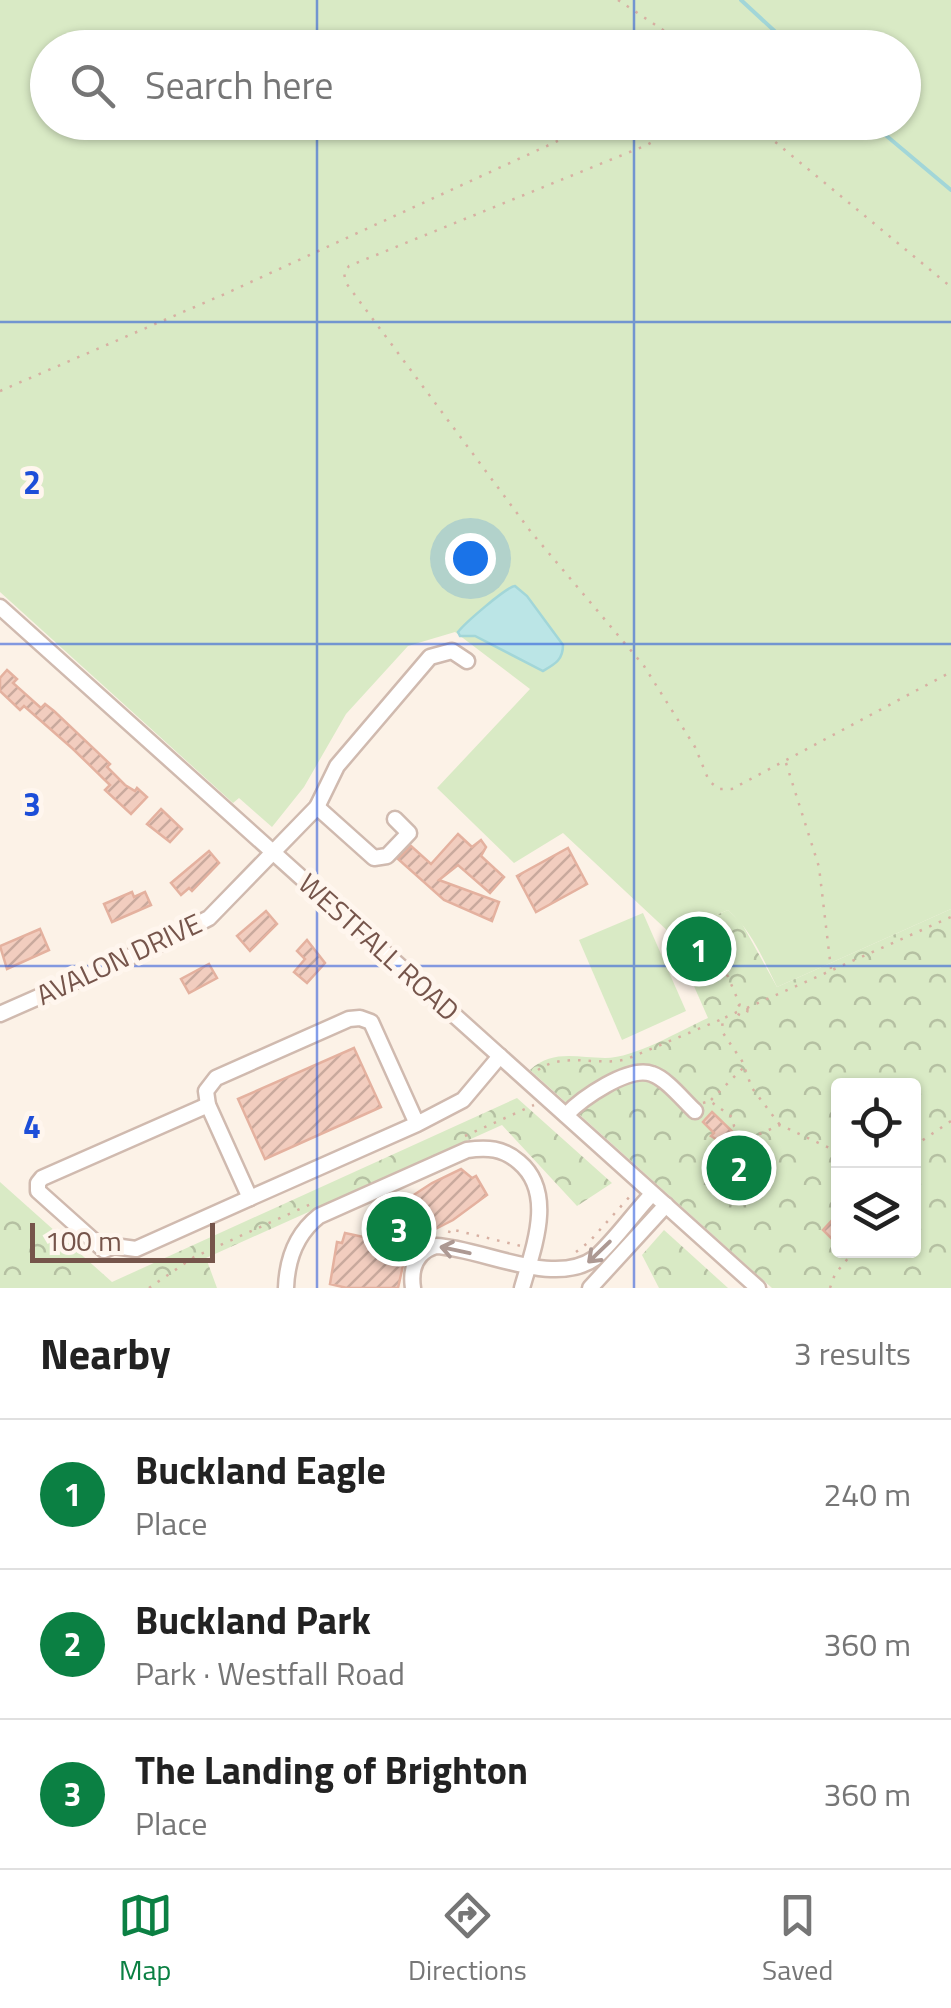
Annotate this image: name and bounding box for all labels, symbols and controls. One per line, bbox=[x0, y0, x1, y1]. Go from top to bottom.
search box bbox=[30, 30, 921, 140]
text: Search here bbox=[145, 56, 333, 114]
icon: search bbox=[65, 58, 120, 113]
text: 2 bbox=[23, 458, 41, 506]
your location bbox=[445, 533, 496, 584]
text: 3 bbox=[23, 780, 41, 828]
street label: WESTFALL ROAD bbox=[289, 862, 469, 1031]
street label: AVALON DRIVE bbox=[29, 901, 209, 1016]
pin: 1 bbox=[666, 912, 732, 986]
map controls bbox=[831, 1078, 921, 1258]
button: locate bbox=[831, 1078, 921, 1168]
text: 4 bbox=[23, 1102, 41, 1150]
pin: 2 bbox=[706, 1130, 772, 1206]
button: layers bbox=[831, 1168, 921, 1258]
pin: 3 bbox=[366, 1192, 432, 1266]
scale bar bbox=[30, 1218, 215, 1262]
text: 100 m bbox=[45, 1219, 122, 1262]
one-way arrow bbox=[440, 1239, 472, 1258]
one-way arrow bbox=[588, 1240, 612, 1264]
text: Nearby bbox=[40, 1321, 171, 1385]
text: 3 results bbox=[794, 1329, 911, 1377]
text: Buckland Eagle bbox=[135, 1441, 386, 1499]
text: 1 bbox=[64, 1470, 81, 1518]
text: 240 m bbox=[823, 1470, 911, 1518]
text: Place bbox=[135, 1499, 207, 1547]
text: Buckland Park bbox=[135, 1591, 371, 1649]
text: 2 bbox=[64, 1620, 81, 1668]
text: 360 m bbox=[823, 1620, 911, 1668]
text: Park · Westfall Road bbox=[135, 1649, 405, 1697]
text: The Landing of Brighton bbox=[135, 1741, 528, 1799]
text: 3 bbox=[64, 1770, 81, 1818]
text: 360 m bbox=[823, 1770, 911, 1818]
text: Place bbox=[135, 1799, 207, 1847]
tab: Map bbox=[118, 1888, 173, 1991]
tab: Directions bbox=[408, 1888, 527, 1991]
tab: Saved bbox=[762, 1888, 833, 1991]

